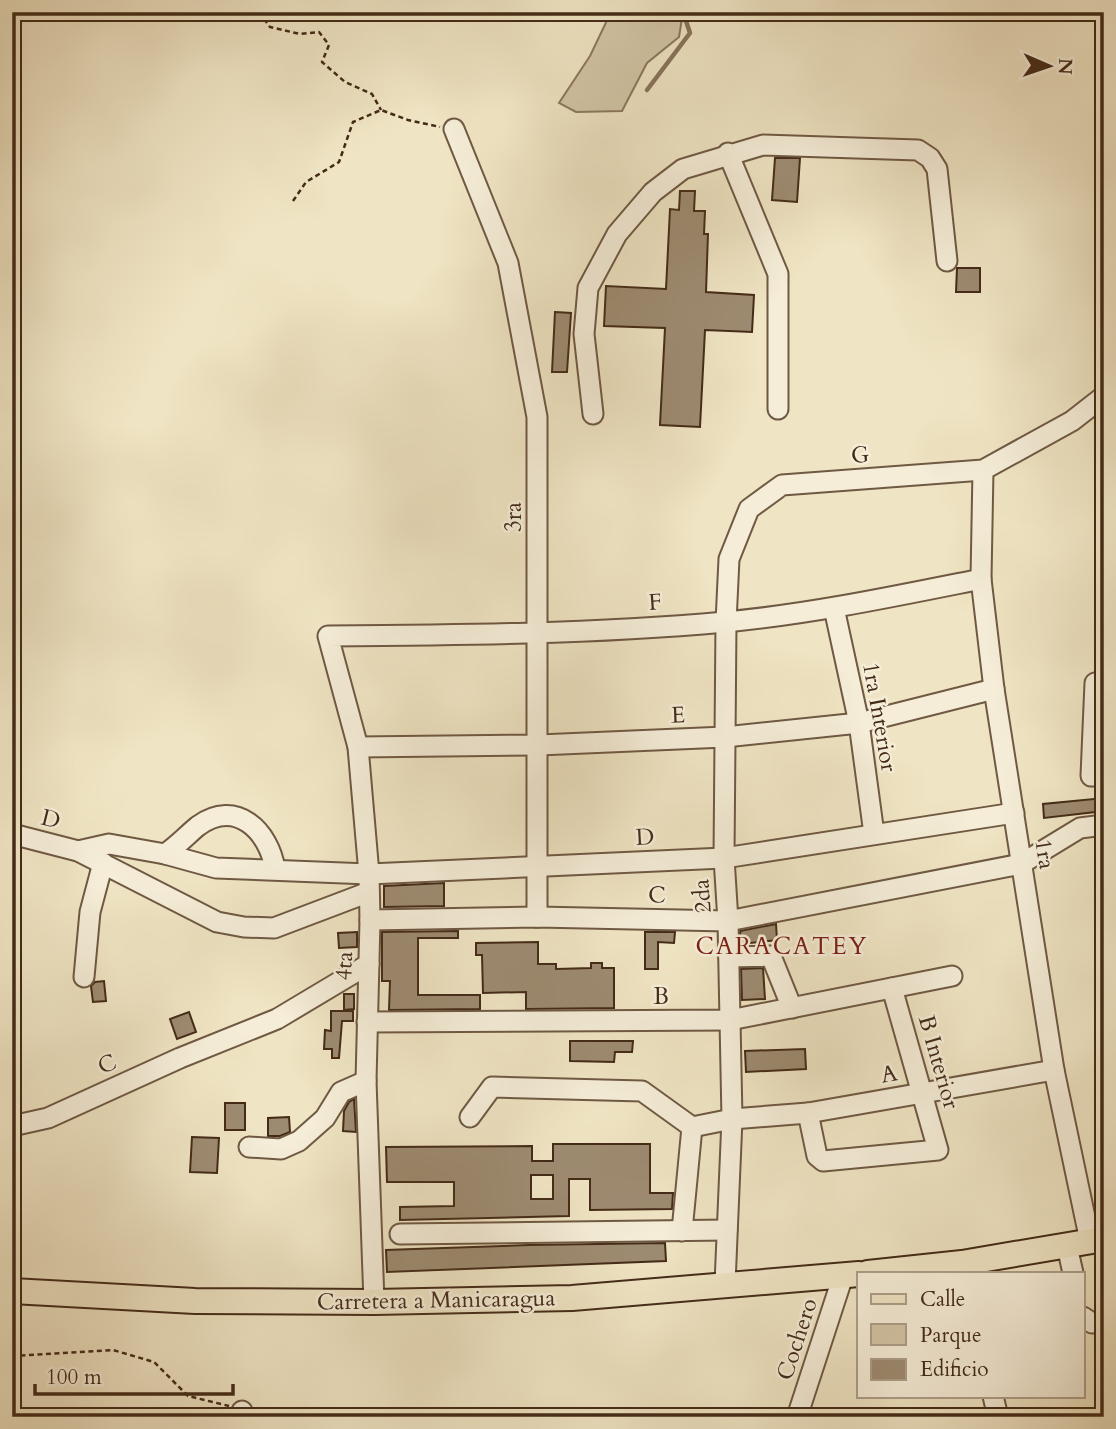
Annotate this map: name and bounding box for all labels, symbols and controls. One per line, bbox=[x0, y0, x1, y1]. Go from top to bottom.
north arrow bbox=[1014, 32, 1084, 102]
text: N bbox=[1052, 58, 1078, 76]
street label: G bbox=[850, 439, 870, 471]
street label: 3ra bbox=[498, 502, 529, 532]
street label: F bbox=[647, 586, 663, 618]
street label: 1ra Interior bbox=[855, 660, 905, 775]
street label: E bbox=[670, 699, 686, 731]
street label: D bbox=[38, 802, 64, 836]
street label: D bbox=[635, 821, 655, 853]
street label: 1ra bbox=[1027, 837, 1063, 871]
street label: 2da bbox=[685, 878, 719, 914]
street label: C bbox=[648, 879, 666, 911]
district label: CARACATEY bbox=[696, 930, 868, 963]
street label: 4ta bbox=[328, 951, 360, 981]
street label: B bbox=[653, 981, 669, 1012]
street label: B Interior bbox=[911, 1012, 967, 1113]
street label: C bbox=[93, 1046, 121, 1082]
street label: A bbox=[878, 1057, 900, 1091]
legend bbox=[857, 1272, 1084, 1398]
street label: Carretera a Manicaragua bbox=[317, 1282, 556, 1318]
text: Calle bbox=[920, 1285, 965, 1314]
street label: Cochero bbox=[769, 1294, 825, 1384]
text: Parque bbox=[920, 1321, 981, 1350]
scale bar bbox=[35, 1352, 233, 1396]
text: Edificio bbox=[920, 1355, 989, 1384]
text: 100 m bbox=[46, 1363, 102, 1392]

